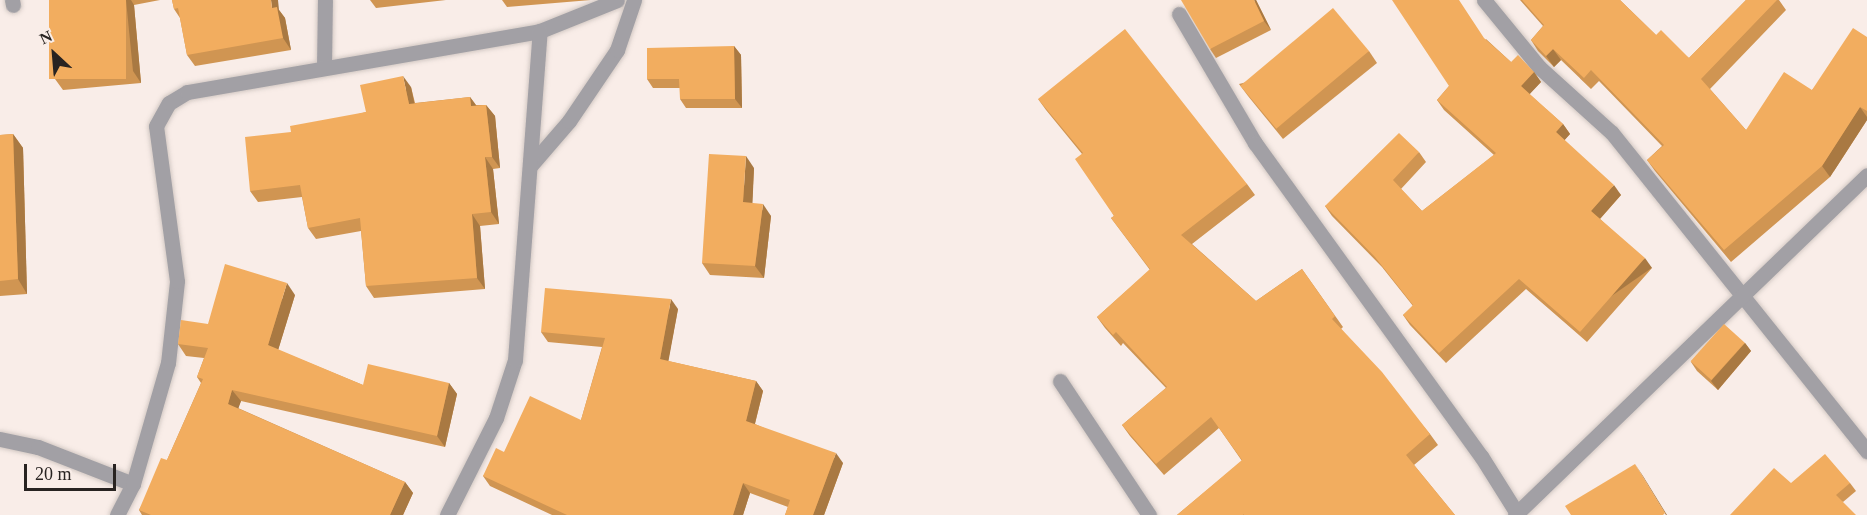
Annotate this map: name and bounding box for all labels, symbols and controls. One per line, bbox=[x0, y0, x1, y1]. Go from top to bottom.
north arrow bbox=[24, 24, 84, 84]
text: N bbox=[37, 27, 55, 48]
scale bar bbox=[27, 452, 118, 490]
text: 20 m bbox=[35, 464, 72, 484]

